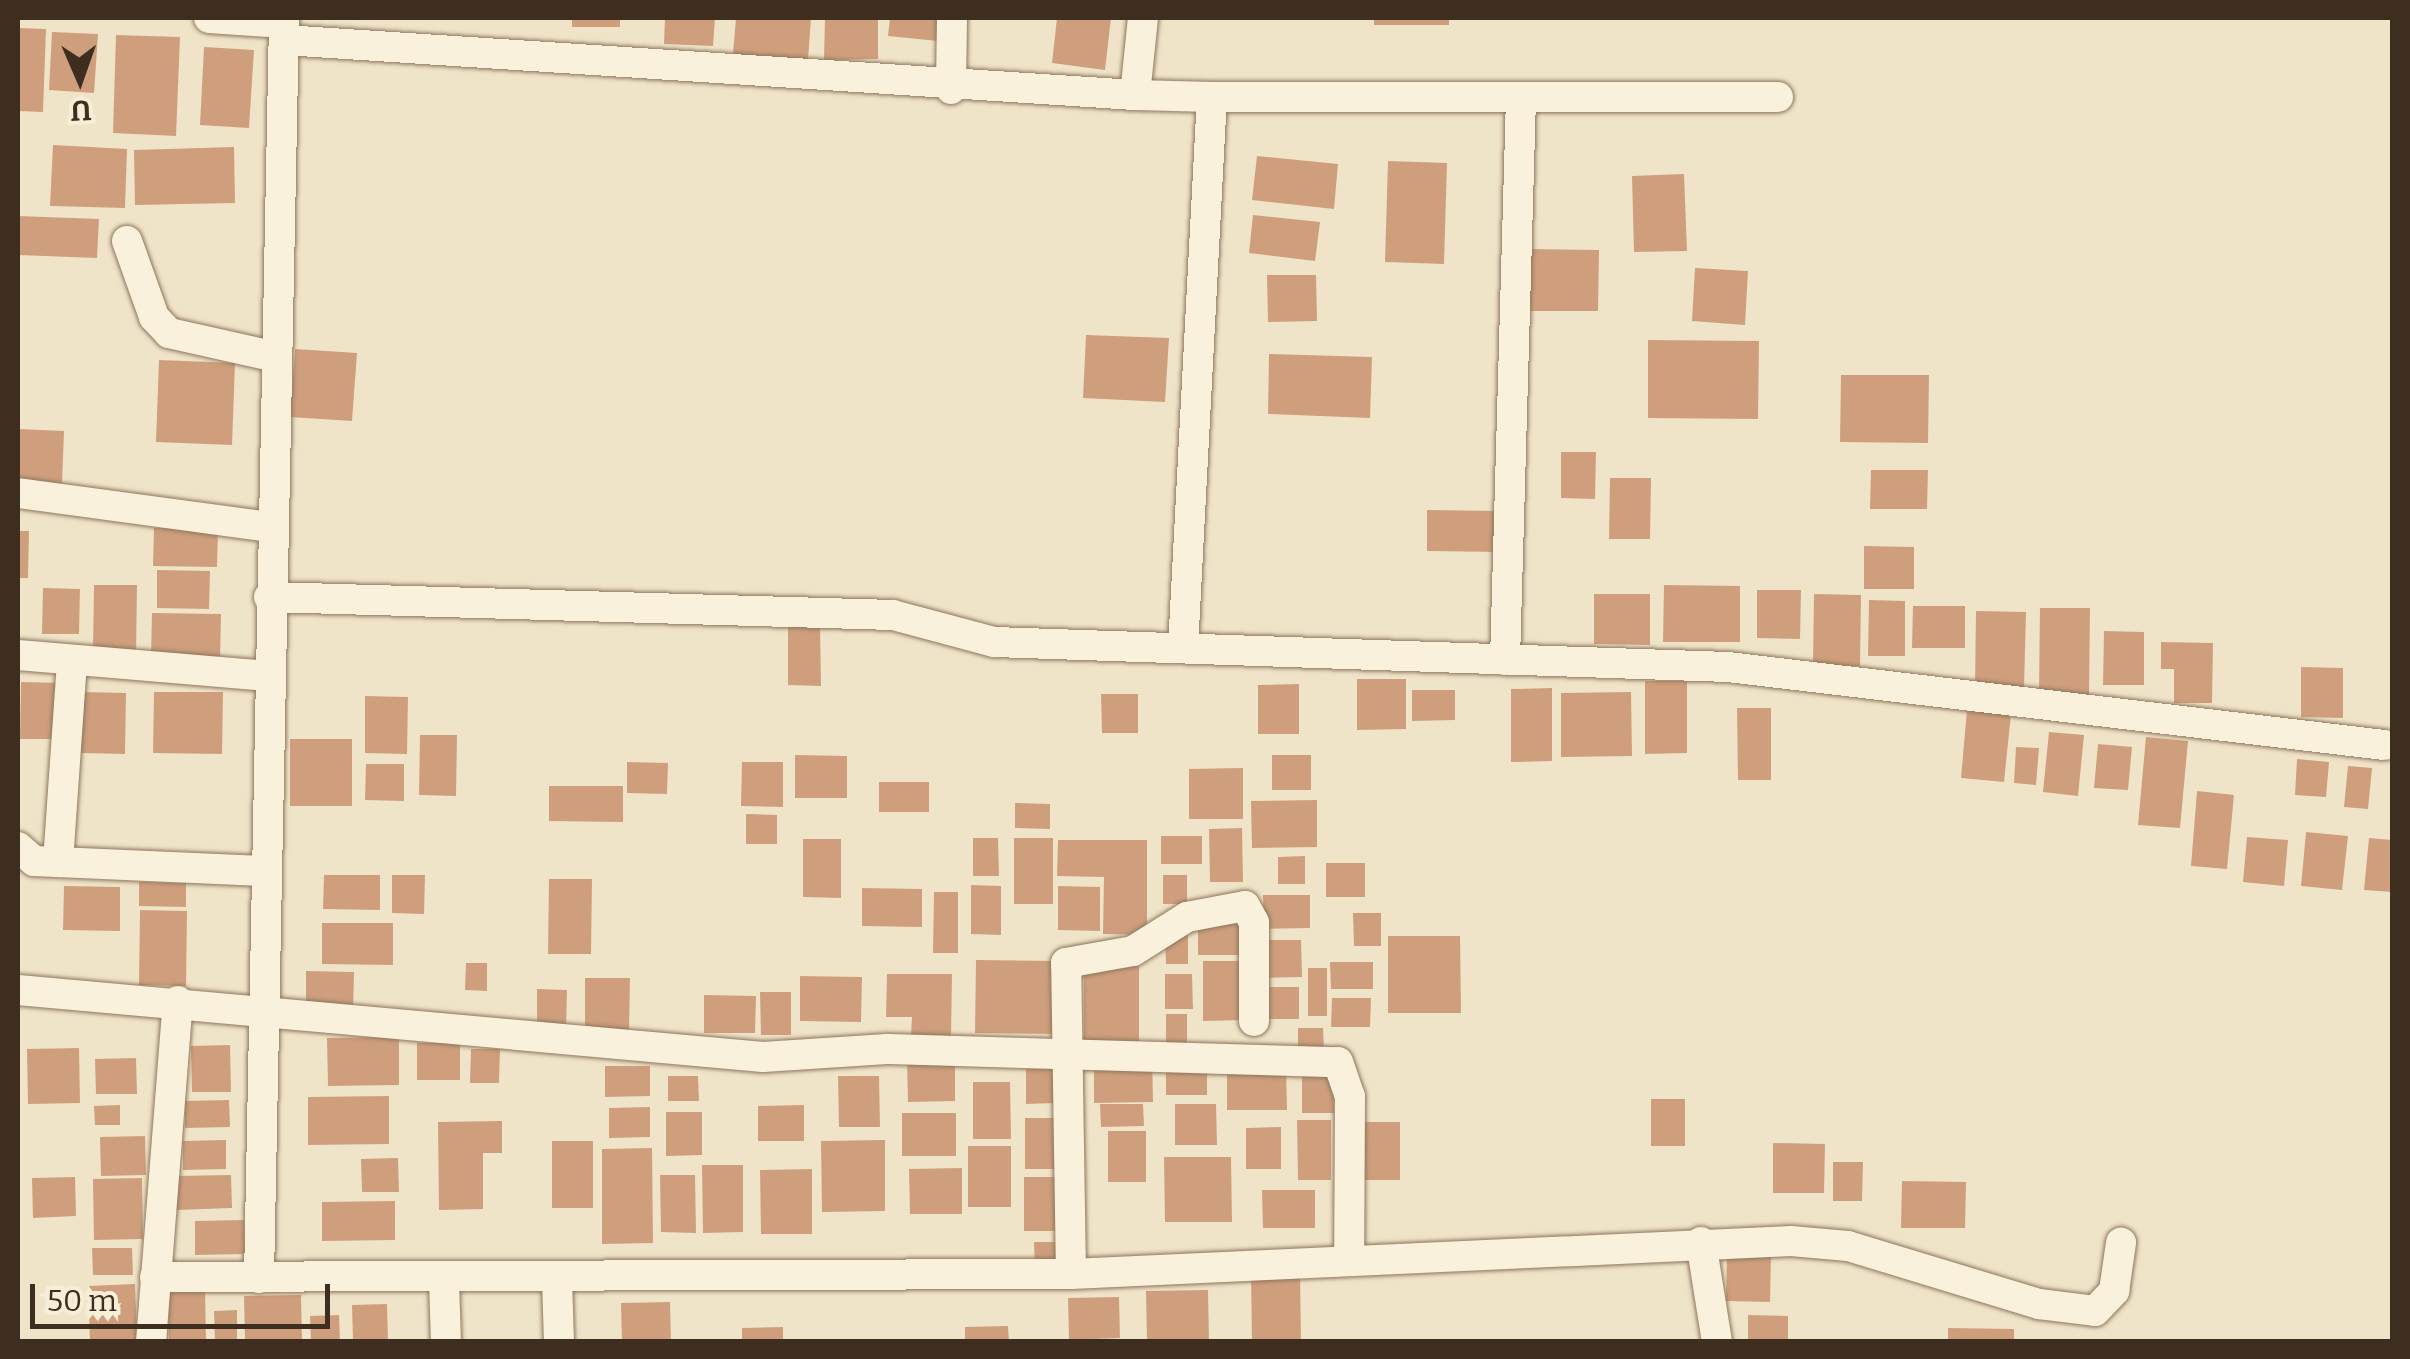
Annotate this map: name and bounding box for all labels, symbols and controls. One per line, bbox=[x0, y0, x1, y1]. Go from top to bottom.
north arrow bbox=[30, 30, 130, 130]
text: U bbox=[70, 94, 92, 127]
scale bar bbox=[35, 1264, 335, 1326]
text: 50 m bbox=[47, 1283, 117, 1319]

